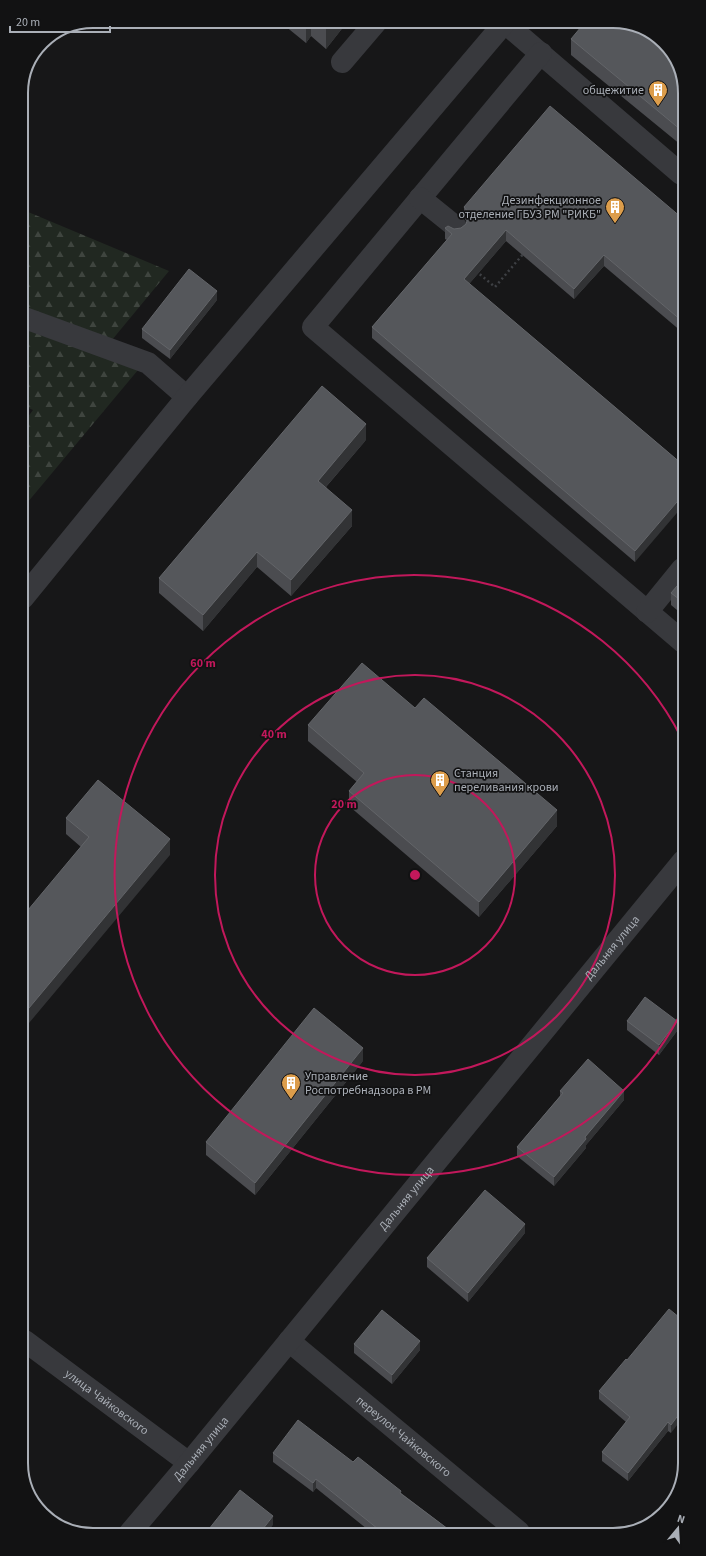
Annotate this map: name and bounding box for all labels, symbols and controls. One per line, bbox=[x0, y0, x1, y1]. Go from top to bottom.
scale bar bbox=[10, 8, 110, 34]
text: 20 m bbox=[16, 14, 40, 31]
building icon: общежитие bbox=[647, 79, 669, 107]
place label: общежитие bbox=[583, 82, 644, 99]
place label: Дезинфекционное отделение ГБУЗ РМ "РИКБ" bbox=[458, 192, 601, 223]
building icon: Дезинфекционное отделение ГБУЗ РМ "РИКБ" bbox=[604, 196, 626, 224]
text: 60 m bbox=[190, 655, 216, 672]
text: 40 m bbox=[261, 726, 287, 743]
place label: Станция переливания крови bbox=[454, 765, 559, 796]
building icon: Станция переливания крови bbox=[429, 769, 451, 797]
text: 20 m bbox=[331, 796, 357, 813]
centre of rings bbox=[408, 868, 422, 882]
street label: Дальняя улица bbox=[580, 912, 644, 984]
place label: Управление Роспотребнадзора в РМ bbox=[305, 1068, 431, 1099]
building icon: Управление Роспотребнадзора в РМ bbox=[280, 1072, 302, 1100]
street label: Дальняя улица bbox=[375, 1162, 438, 1234]
street label: улица Чайковского bbox=[61, 1365, 152, 1439]
street label: переулок Чайковского bbox=[352, 1392, 455, 1481]
street label: Дальняя улица bbox=[169, 1413, 232, 1484]
north arrow bbox=[658, 1508, 698, 1548]
text: N bbox=[675, 1511, 687, 1527]

